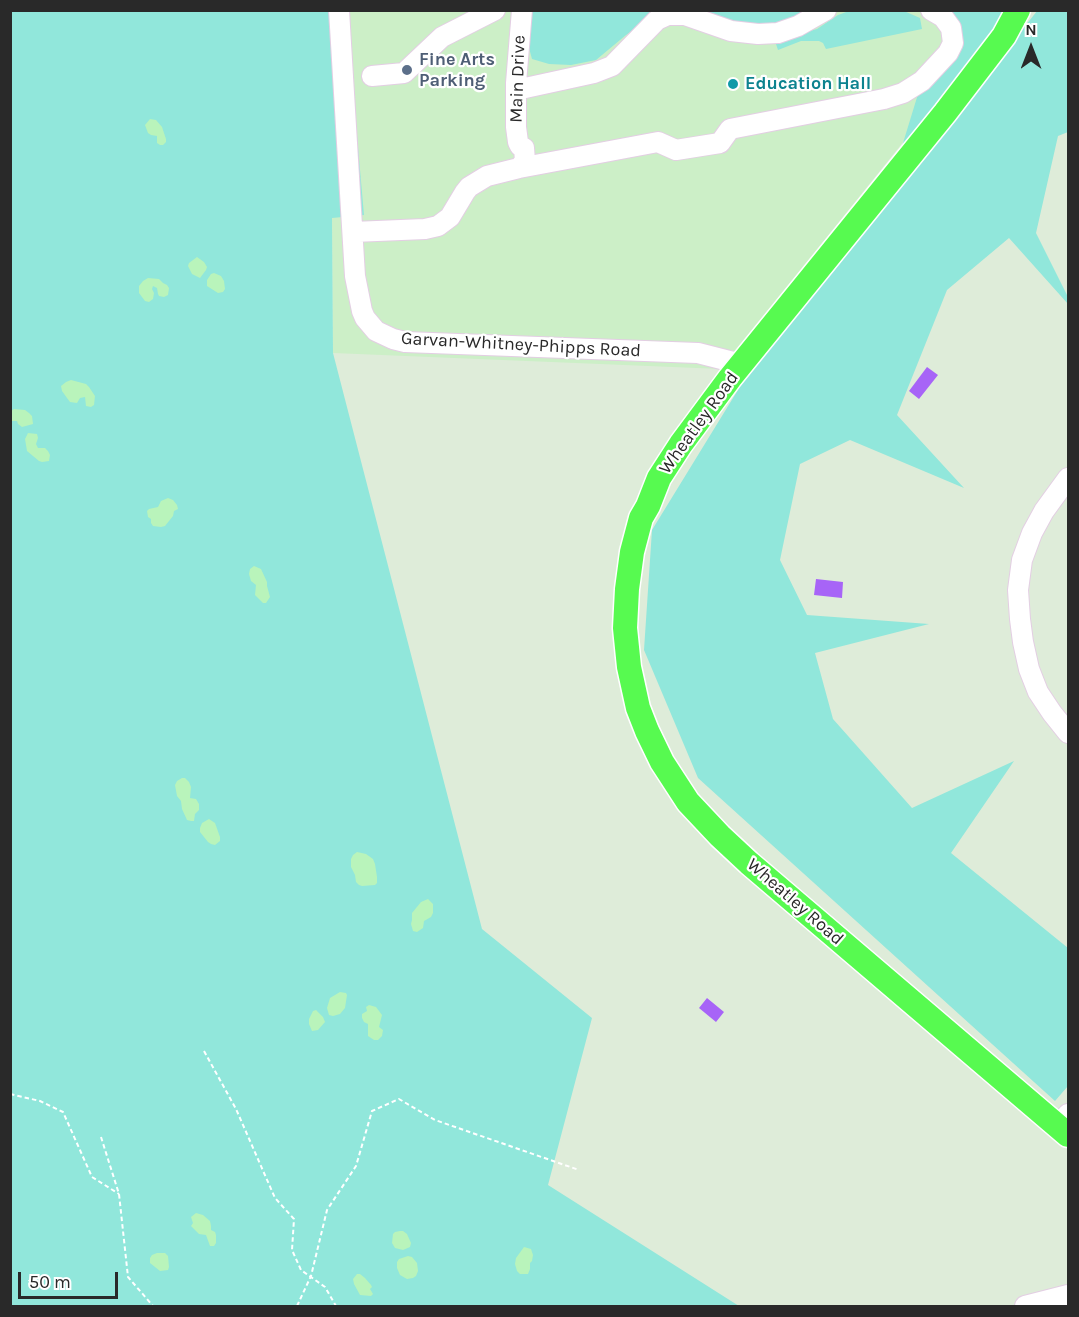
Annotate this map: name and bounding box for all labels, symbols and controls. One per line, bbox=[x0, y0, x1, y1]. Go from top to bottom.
north arrow bbox=[1001, 18, 1061, 78]
text: N bbox=[1025, 20, 1037, 39]
street label: Main Drive bbox=[506, 35, 530, 123]
place label: Fine Arts Parking bbox=[419, 49, 495, 92]
marker: Fine Arts Parking bbox=[400, 63, 414, 77]
place label: Education Hall bbox=[745, 73, 871, 95]
marker: Education Hall bbox=[726, 77, 740, 91]
street label: Garvan-Whitney-Phipps Road bbox=[400, 328, 642, 362]
street label: Wheatley Road bbox=[655, 368, 743, 478]
street label: Wheatley Road bbox=[742, 854, 848, 950]
scale bar bbox=[21, 1260, 122, 1298]
text: 50 m bbox=[29, 1271, 71, 1293]

